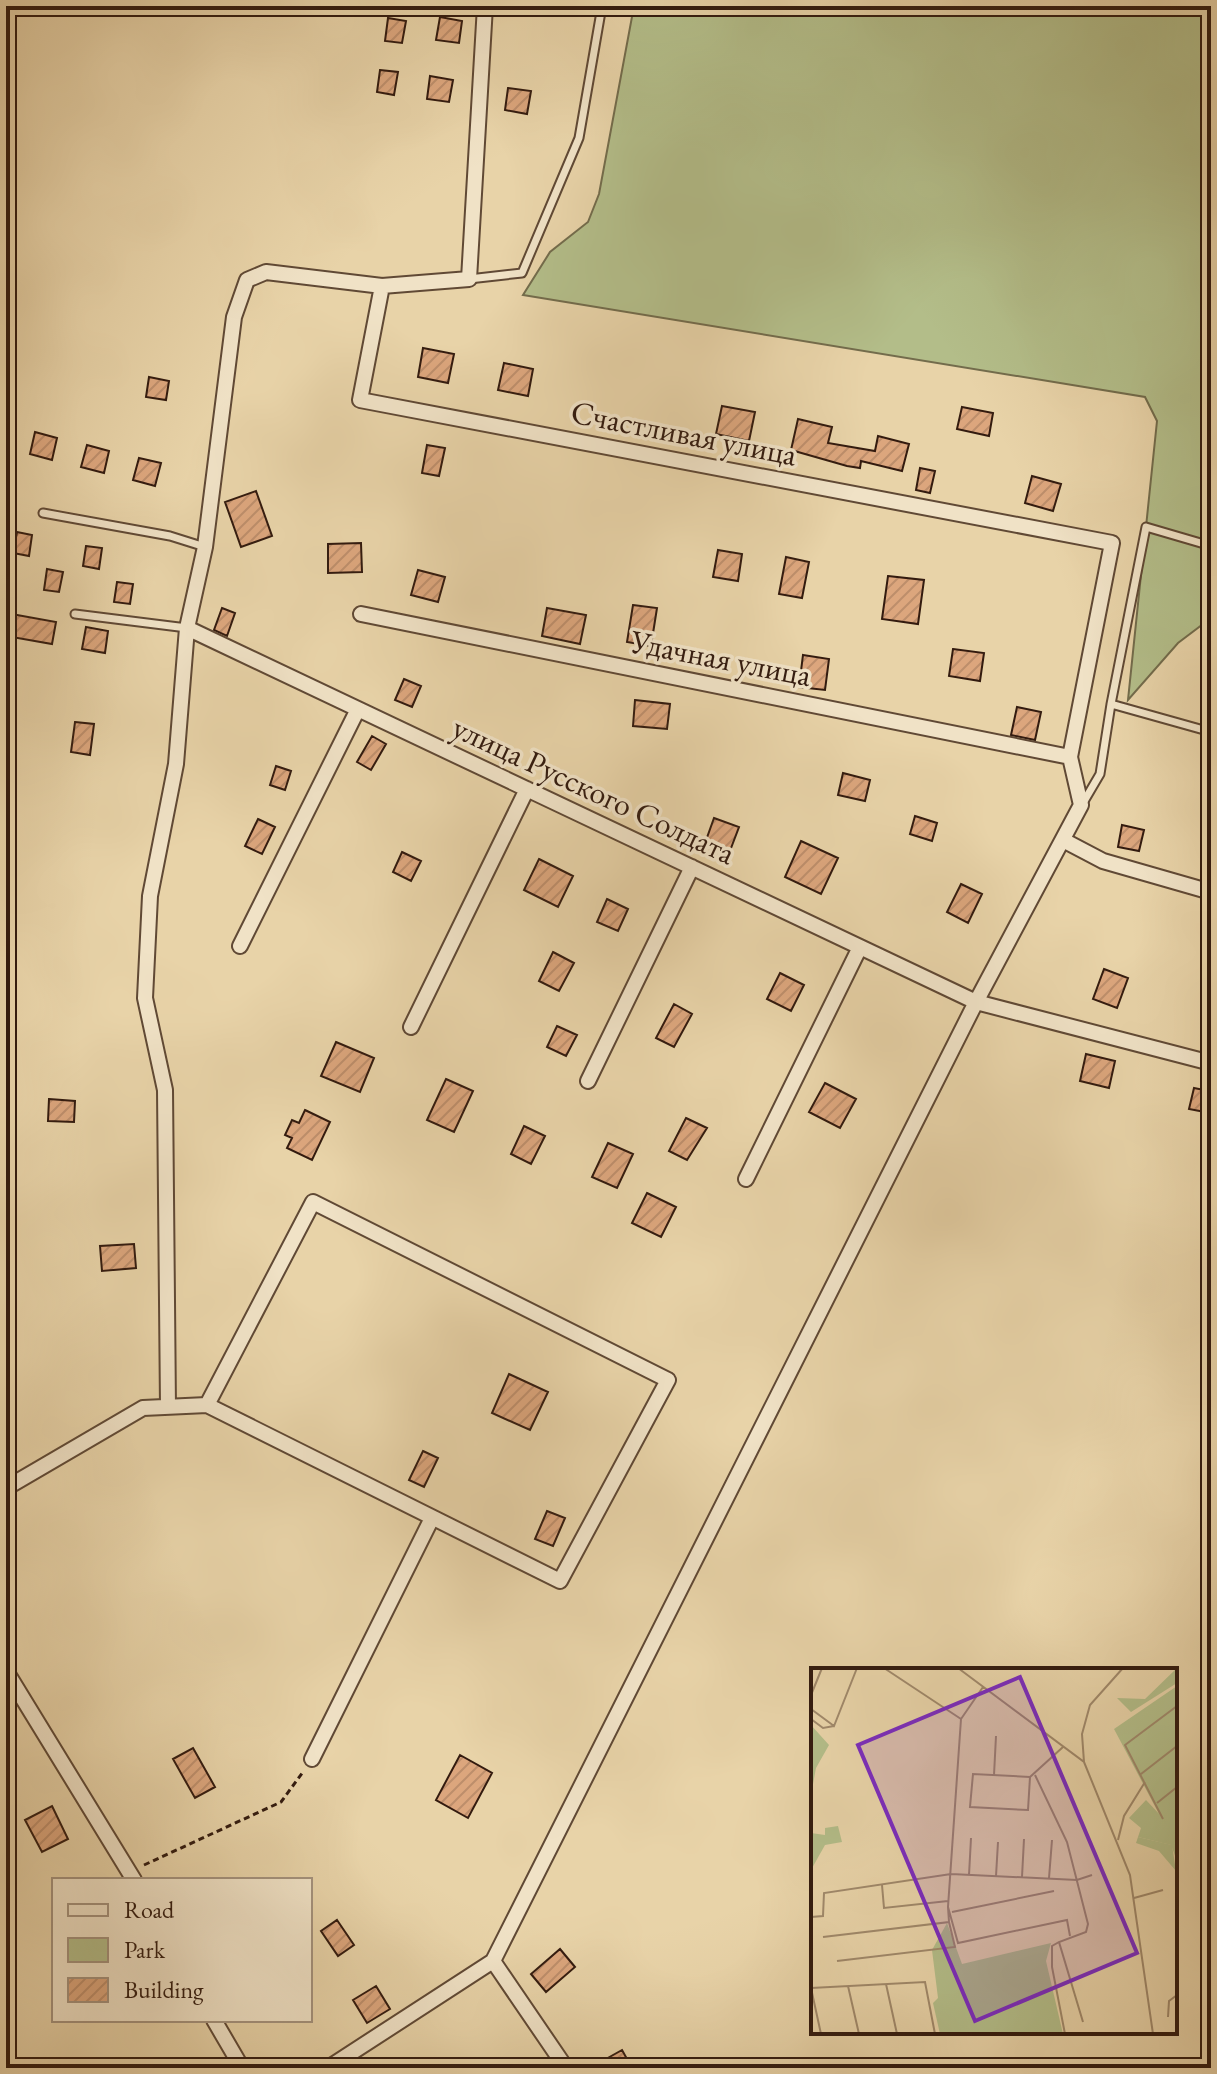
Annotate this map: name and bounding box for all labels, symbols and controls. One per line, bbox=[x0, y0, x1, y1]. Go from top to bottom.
street label: Счастливая улица bbox=[567, 391, 801, 476]
street label: Удачная улица bbox=[626, 620, 815, 696]
street label: улица Русского Солдата bbox=[446, 706, 742, 874]
inset map bbox=[811, 1668, 1177, 2034]
legend bbox=[52, 1878, 312, 2022]
text: Road bbox=[124, 1894, 175, 1925]
text: Park bbox=[124, 1934, 166, 1965]
text: Building bbox=[124, 1974, 204, 2005]

